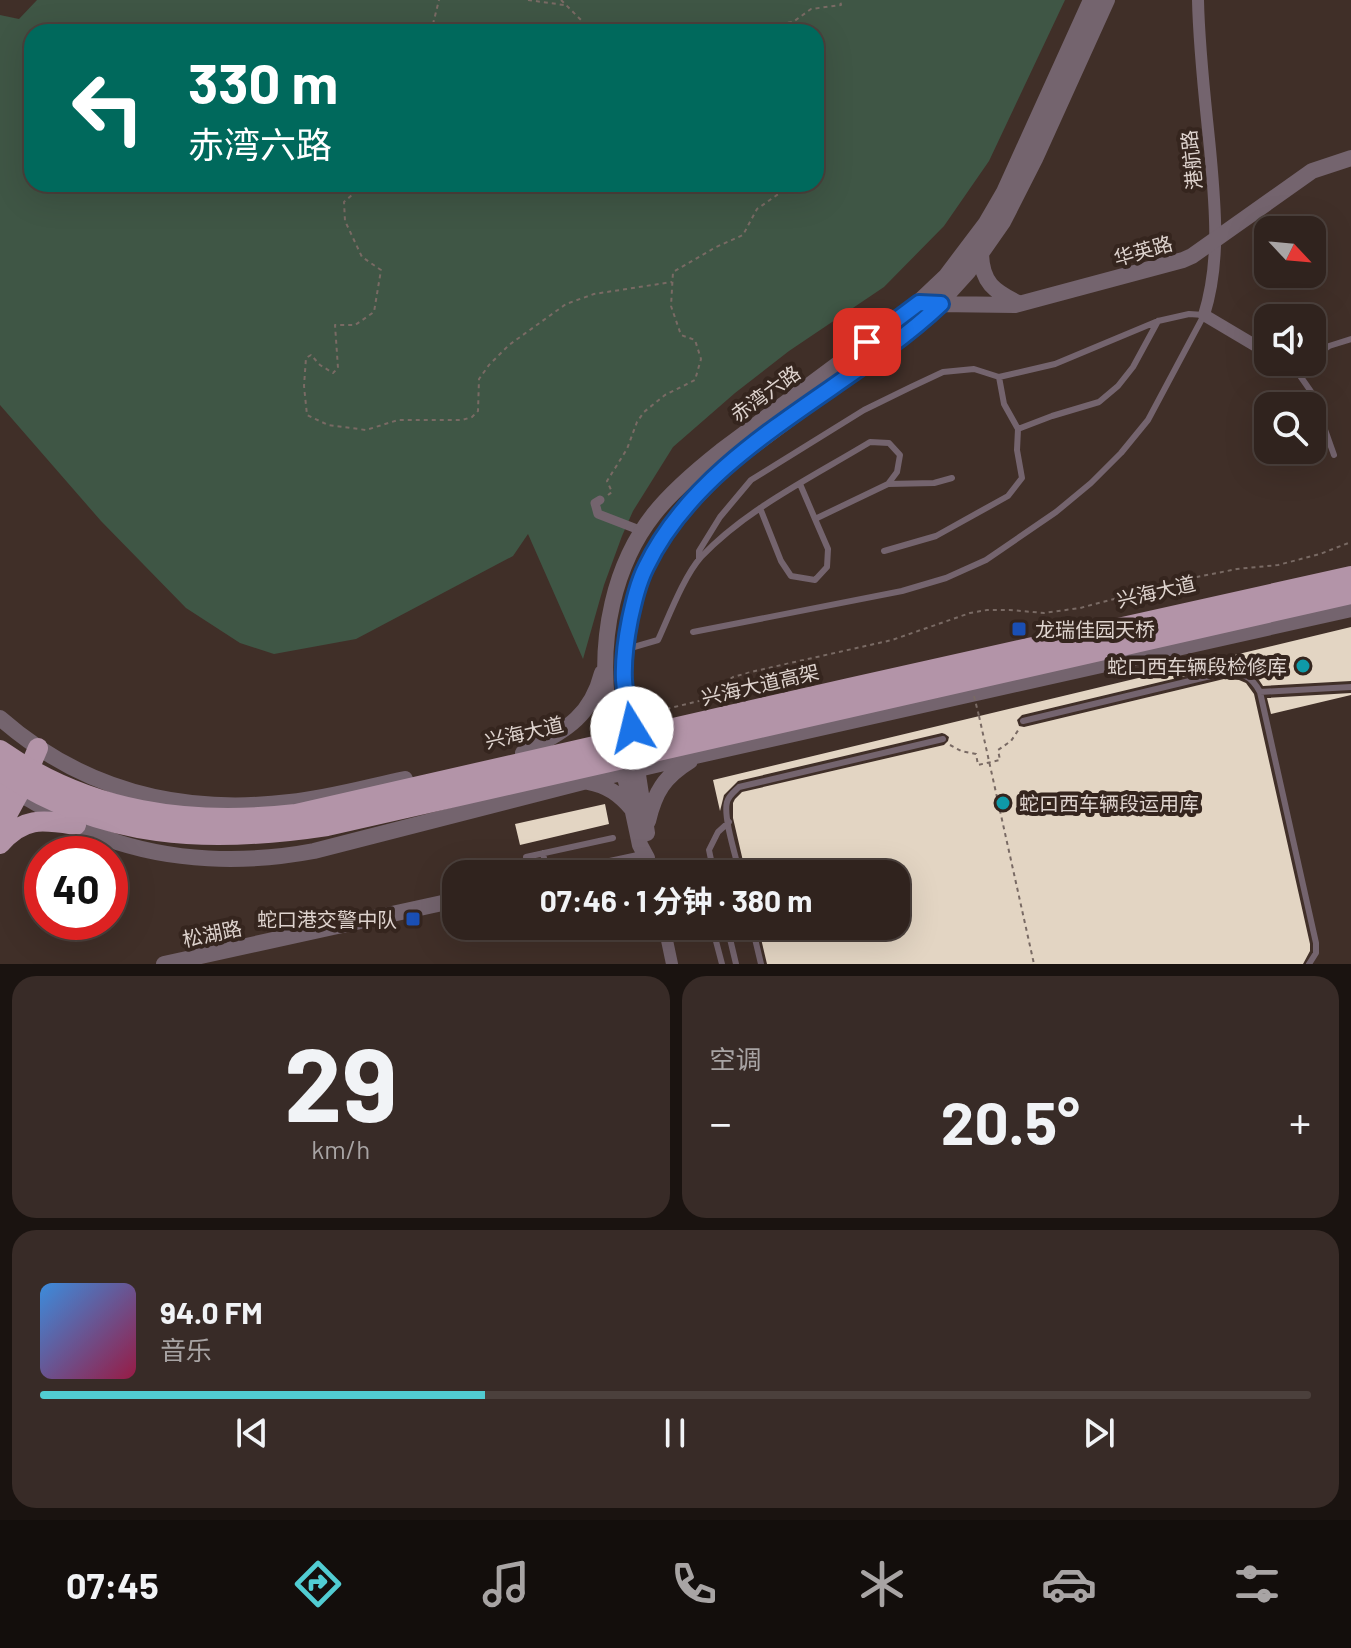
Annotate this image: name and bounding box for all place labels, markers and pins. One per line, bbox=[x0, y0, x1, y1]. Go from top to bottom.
pin bbox=[833, 308, 901, 376]
place label: 龙瑞佳园天桥 bbox=[1035, 617, 1155, 641]
marker: 龙瑞佳园天桥 bbox=[1010, 620, 1028, 638]
place label: 蛇口西车辆段检修库 bbox=[1107, 654, 1287, 678]
marker: 蛇口西车辆段检修库 bbox=[1294, 657, 1312, 675]
place label: 蛇口西车辆段运用库 bbox=[1019, 791, 1199, 815]
marker: 蛇口西车辆段运用库 bbox=[994, 794, 1012, 812]
place label: 蛇口港交警中队 bbox=[257, 907, 397, 931]
marker: 蛇口港交警中队 bbox=[404, 910, 422, 928]

